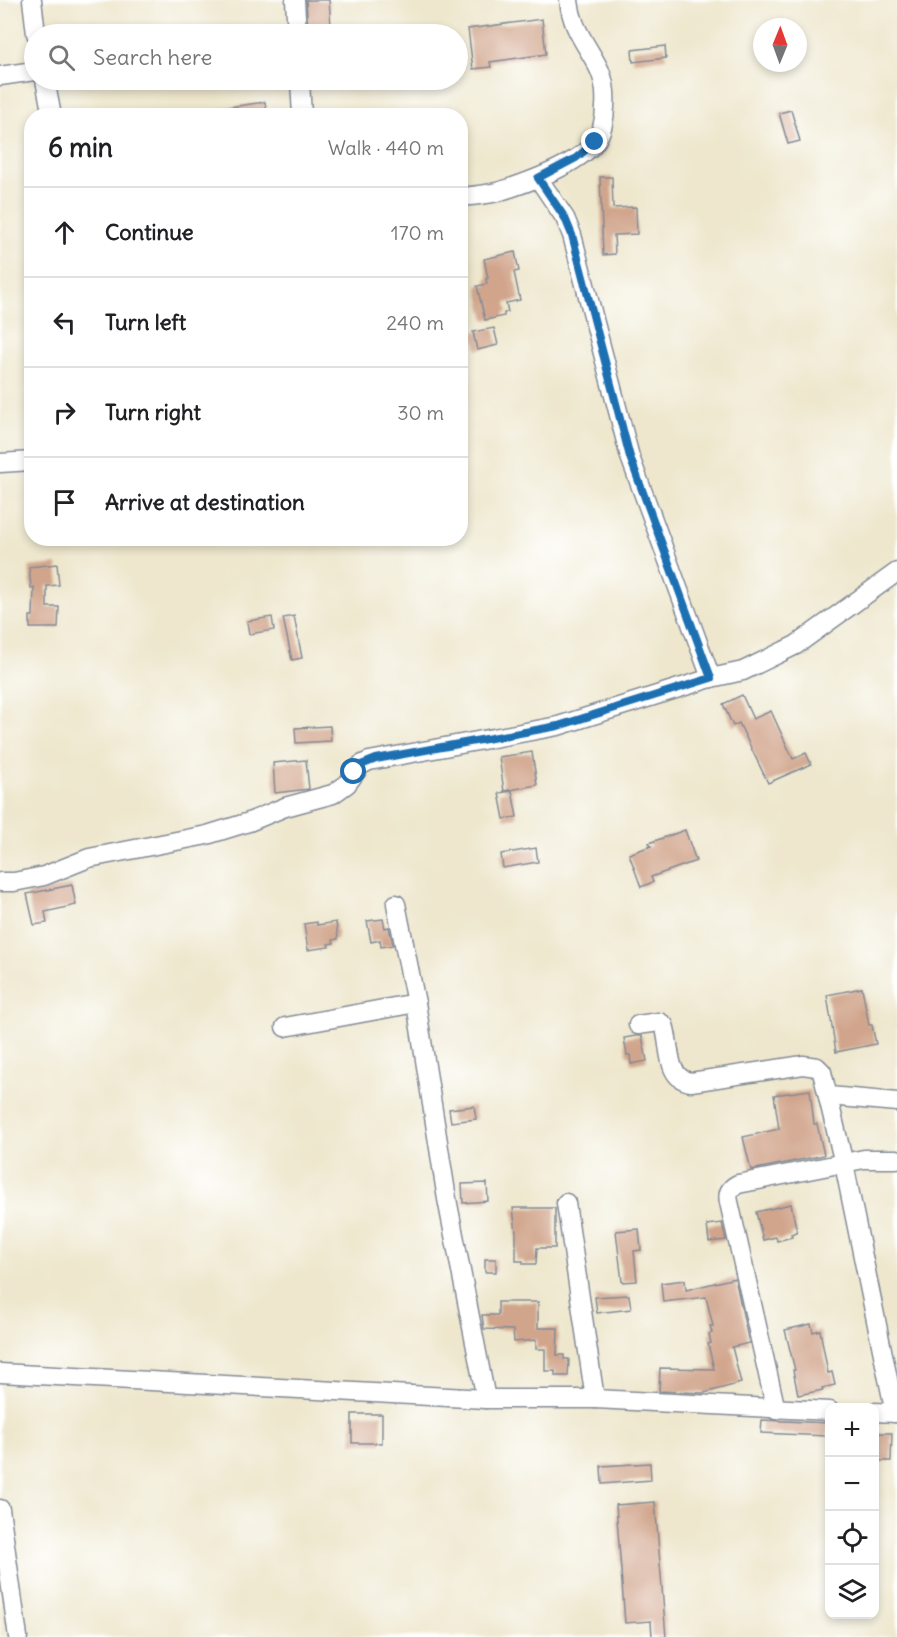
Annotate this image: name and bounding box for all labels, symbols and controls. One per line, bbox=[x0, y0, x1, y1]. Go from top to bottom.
north arrow bbox=[753, 18, 807, 72]
search box bbox=[24, 24, 468, 90]
icon: search bbox=[45, 41, 78, 74]
text: Search here bbox=[93, 43, 212, 71]
route end bbox=[581, 128, 607, 154]
text: 6 min bbox=[48, 131, 113, 164]
text: Walk · 440 m bbox=[328, 135, 444, 160]
icon: ahead bbox=[48, 216, 81, 249]
text: Continue bbox=[105, 218, 194, 246]
text: 170 m bbox=[391, 220, 444, 245]
icon: left bbox=[48, 306, 81, 339]
text: Turn left bbox=[105, 308, 186, 336]
text: 240 m bbox=[386, 310, 444, 335]
icon: right bbox=[48, 396, 81, 429]
text: Turn right bbox=[105, 398, 201, 426]
text: 30 m bbox=[397, 400, 444, 425]
icon: arrive bbox=[48, 486, 81, 519]
text: Arrive at destination bbox=[105, 488, 305, 516]
route start bbox=[340, 758, 366, 784]
map controls bbox=[825, 1403, 879, 1619]
button: + bbox=[825, 1403, 879, 1457]
button: − bbox=[825, 1457, 879, 1511]
button: locate bbox=[825, 1511, 879, 1565]
button: layers bbox=[825, 1565, 879, 1619]

